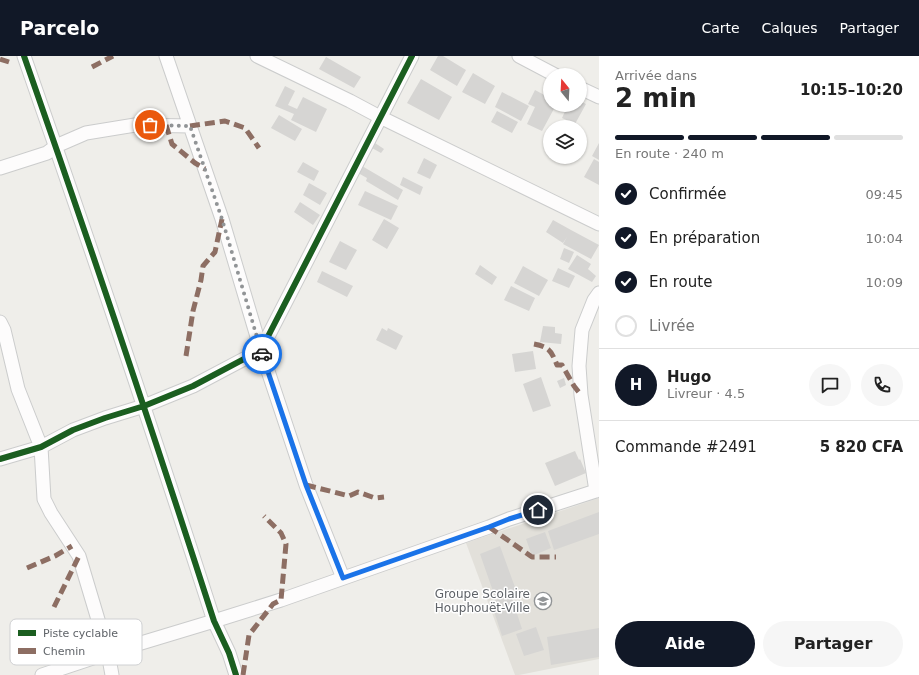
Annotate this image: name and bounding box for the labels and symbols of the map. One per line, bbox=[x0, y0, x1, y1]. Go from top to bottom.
north arrow bbox=[543, 68, 587, 112]
pin bbox=[133, 108, 167, 142]
courier bbox=[242, 334, 282, 374]
pin bbox=[521, 493, 555, 527]
place label: Groupe Scolaire Houphouët-Ville bbox=[435, 587, 530, 615]
school or university icon: Groupe Scolaire Houphouët-Ville bbox=[533, 591, 553, 611]
legend bbox=[10, 619, 142, 665]
text: Piste cyclable bbox=[43, 627, 118, 640]
text: Chemin bbox=[43, 645, 85, 658]

